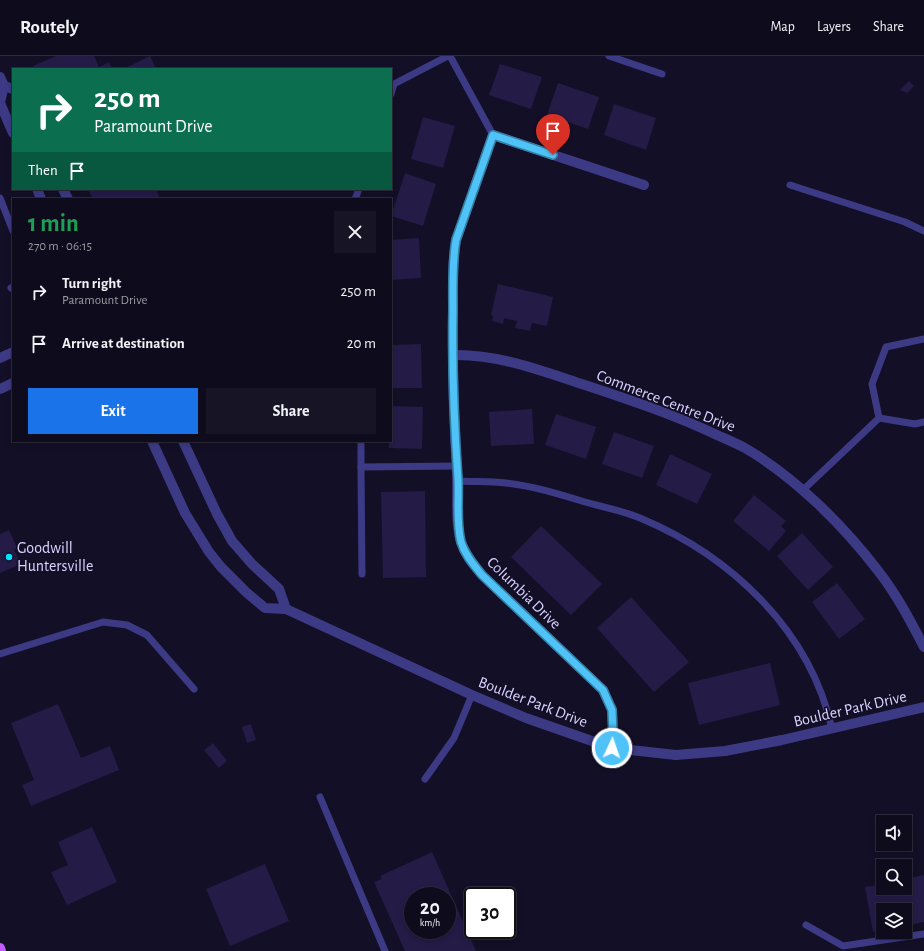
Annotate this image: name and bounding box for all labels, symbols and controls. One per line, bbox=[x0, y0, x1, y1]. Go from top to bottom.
text: Routely bbox=[20, 18, 79, 37]
text: Map bbox=[770, 20, 795, 34]
text: Layers bbox=[817, 20, 851, 34]
text: Share bbox=[873, 20, 904, 34]
icon: right bbox=[28, 84, 80, 136]
text: 250 m bbox=[94, 85, 161, 113]
pin bbox=[536, 114, 570, 155]
text: Paramount Drive bbox=[94, 118, 212, 136]
icon: arrive bbox=[542, 120, 564, 142]
icon: arrive bbox=[66, 160, 88, 182]
text: Then bbox=[28, 163, 58, 178]
button: close bbox=[334, 211, 376, 253]
text: 1 min bbox=[28, 212, 79, 236]
text: 270 m · 06:15 bbox=[28, 240, 92, 253]
text: Turn right bbox=[62, 276, 121, 291]
icon: right bbox=[28, 281, 50, 303]
text: 250 m bbox=[341, 284, 376, 299]
text: Paramount Drive bbox=[62, 294, 148, 307]
icon: arrive bbox=[28, 333, 50, 355]
text: Arrive at destination bbox=[62, 336, 185, 351]
text: 20 m bbox=[347, 336, 376, 351]
street label: Commerce Centre Drive bbox=[595, 367, 737, 435]
button: Exit bbox=[28, 388, 198, 434]
button: Share bbox=[206, 388, 376, 434]
place label: Goodwill Huntersville bbox=[17, 540, 93, 574]
marker: Goodwill Huntersville bbox=[4, 552, 14, 562]
street label: Columbia Drive bbox=[484, 554, 564, 632]
street label: Boulder Park Drive bbox=[476, 674, 590, 730]
street label: Boulder Park Drive bbox=[792, 688, 908, 730]
position arrow bbox=[591, 727, 633, 769]
map controls bbox=[876, 815, 912, 939]
button: sound bbox=[876, 815, 912, 851]
button: search bbox=[876, 859, 912, 895]
speed limit sign: 30 bbox=[464, 887, 516, 939]
text: 20 bbox=[420, 898, 440, 918]
button: layers bbox=[876, 903, 912, 939]
text: km/h bbox=[420, 918, 440, 928]

